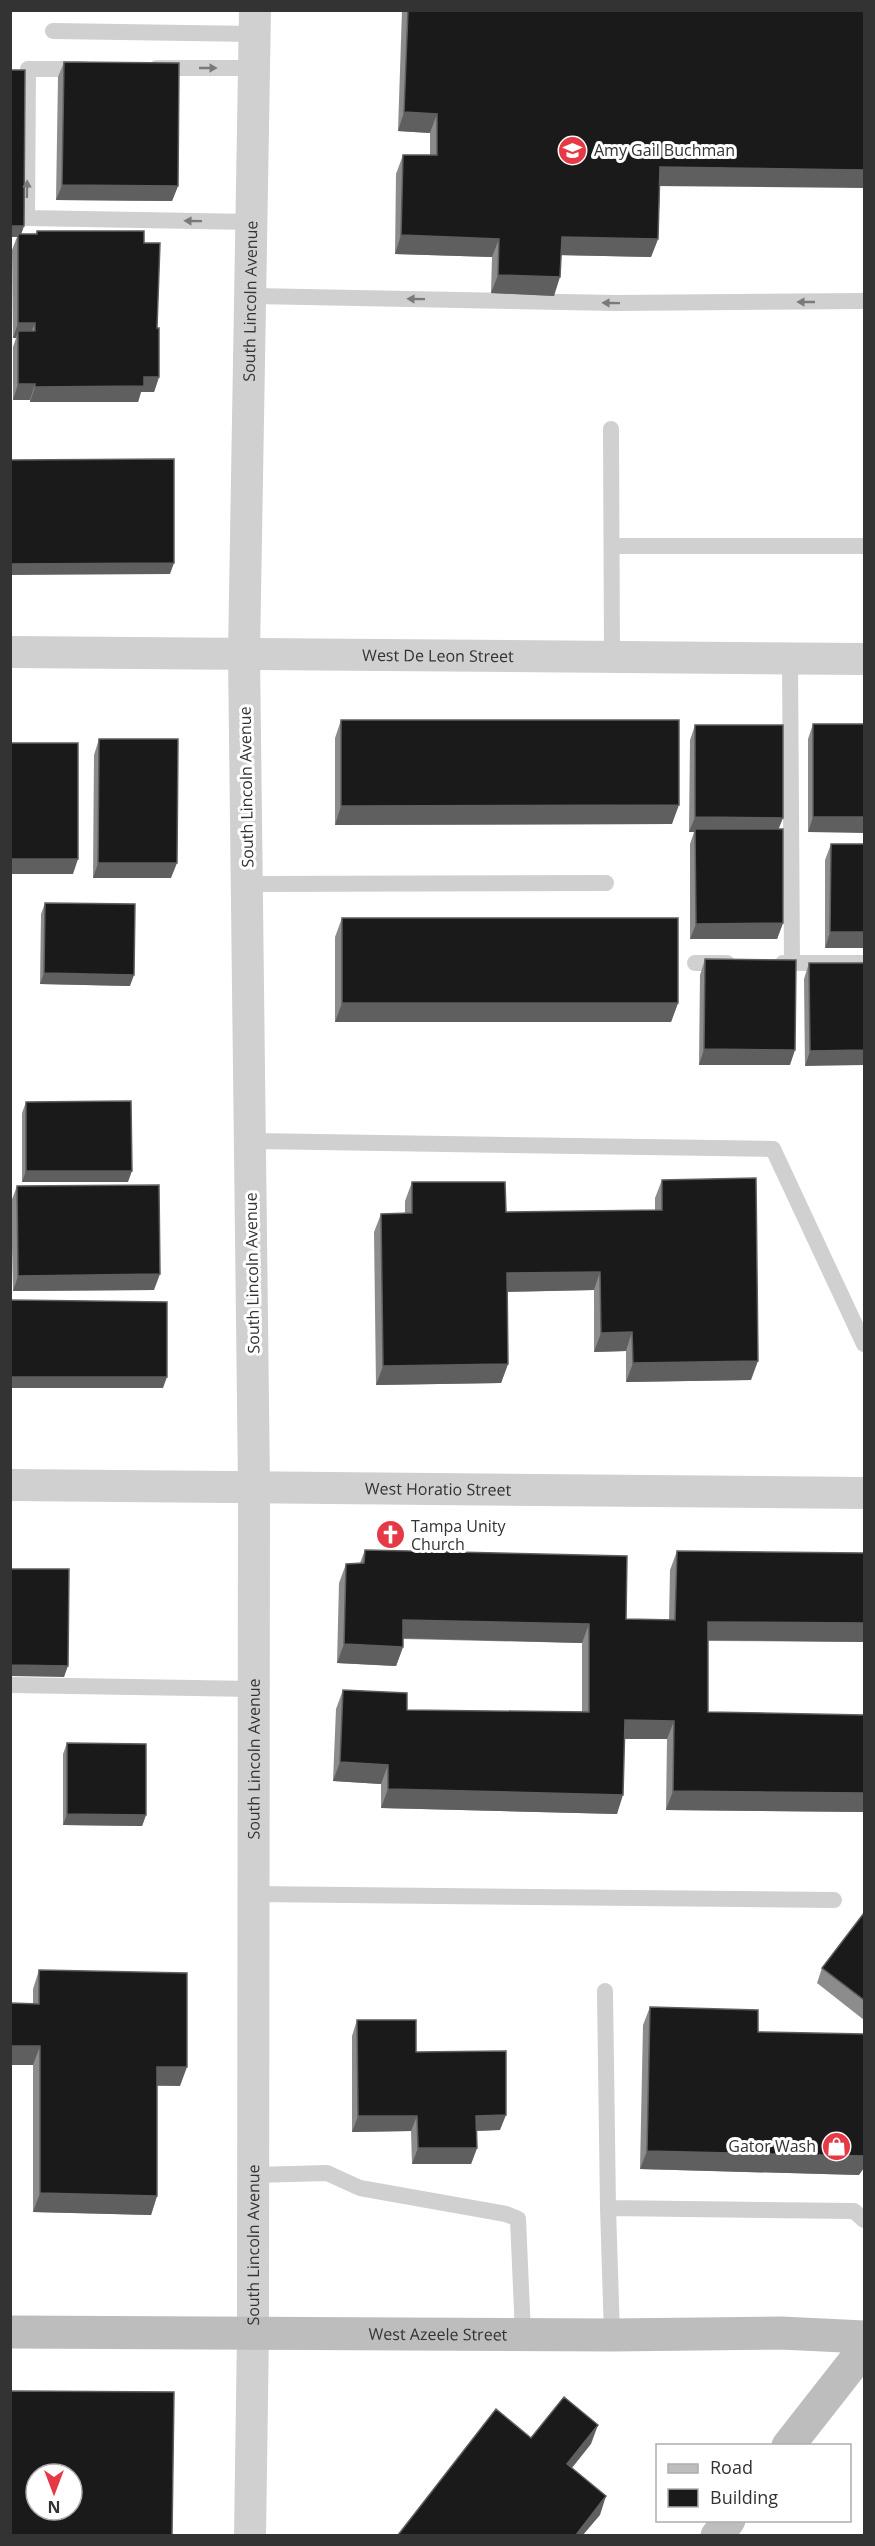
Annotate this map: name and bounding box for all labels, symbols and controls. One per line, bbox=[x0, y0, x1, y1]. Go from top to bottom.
one-way arrow bbox=[199, 63, 218, 73]
school or university icon: Amy Gail Buchman bbox=[557, 134, 589, 166]
place label: Amy Gail Buchman bbox=[594, 139, 735, 161]
one-way arrow bbox=[22, 180, 32, 199]
one-way arrow bbox=[184, 216, 203, 226]
street label: South Lincoln Avenue bbox=[238, 220, 262, 382]
one-way arrow bbox=[407, 294, 426, 304]
one-way arrow bbox=[797, 297, 816, 306]
one-way arrow bbox=[602, 298, 621, 308]
street label: West De Leon Street bbox=[362, 644, 514, 667]
street label: South Lincoln Avenue bbox=[234, 706, 258, 868]
street label: South Lincoln Avenue bbox=[240, 1192, 264, 1354]
street label: West Horatio Street bbox=[365, 1477, 512, 1501]
place label: Tampa Unity Church bbox=[411, 1515, 507, 1555]
church icon: Tampa Unity Church bbox=[374, 1519, 406, 1551]
street label: South Lincoln Avenue bbox=[243, 1678, 265, 1840]
shop icon: Gator Wash bbox=[821, 2130, 853, 2162]
place label: Gator Wash bbox=[728, 2135, 816, 2157]
street label: South Lincoln Avenue bbox=[242, 2164, 264, 2326]
street label: West Azeele Street bbox=[369, 2323, 508, 2345]
legend bbox=[656, 2444, 851, 2522]
text: Road bbox=[710, 2455, 753, 2479]
north arrow bbox=[24, 2462, 84, 2522]
text: Building bbox=[710, 2485, 778, 2509]
text: N bbox=[47, 2496, 61, 2518]

